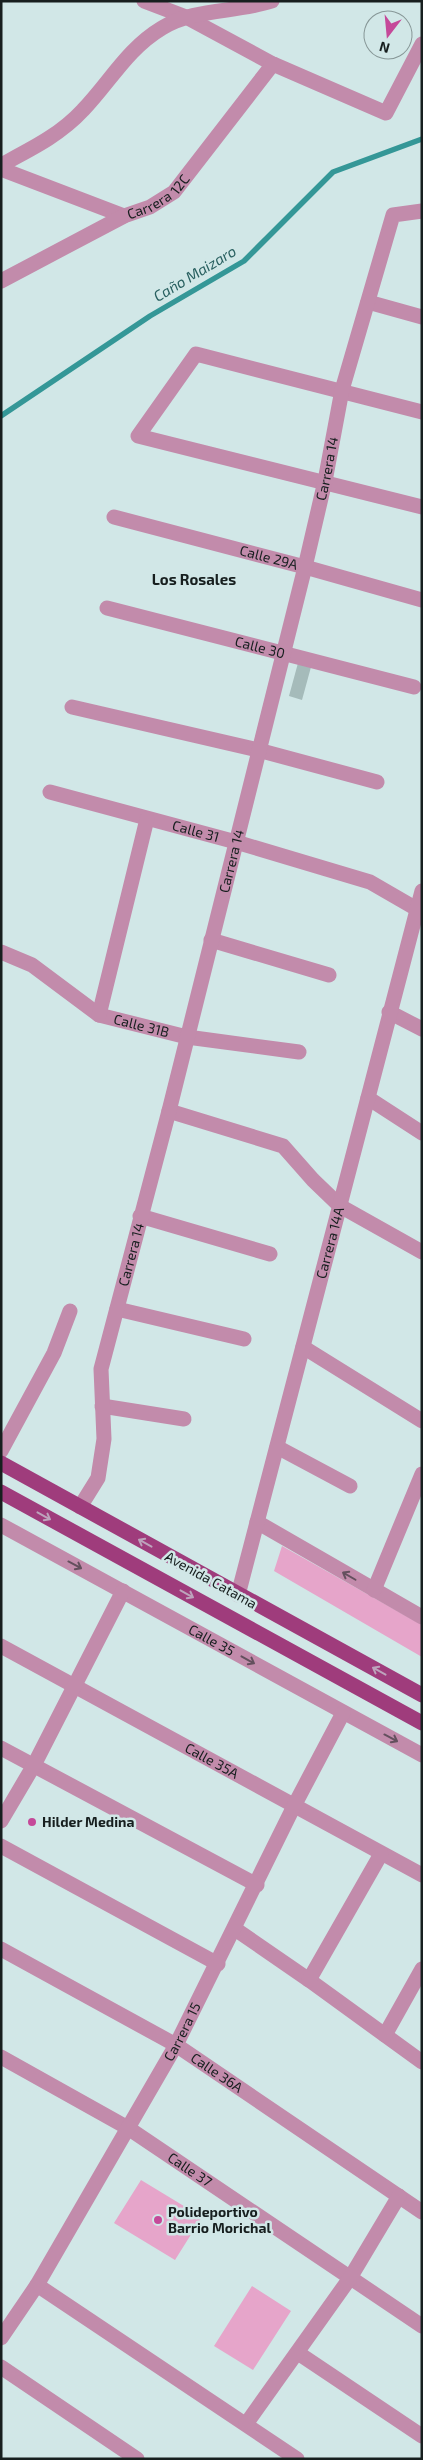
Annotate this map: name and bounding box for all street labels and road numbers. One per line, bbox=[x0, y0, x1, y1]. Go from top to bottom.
street label: Carrera 12C bbox=[125, 171, 193, 222]
street label: Carrera 14 bbox=[312, 435, 341, 502]
street label: Calle 29A bbox=[238, 541, 300, 573]
street label: Calle 30 bbox=[233, 632, 287, 661]
street label: Calle 31 bbox=[171, 816, 221, 845]
street label: Carrera 14 bbox=[215, 827, 247, 895]
street label: Calle 31B bbox=[112, 1010, 171, 1040]
street label: Carrera 14A bbox=[312, 1205, 347, 1280]
street label: Carrera 14 bbox=[114, 1221, 147, 1288]
street label: Avenida Catama bbox=[162, 1547, 260, 1612]
street label: Calle 35 bbox=[186, 1620, 238, 1659]
street label: Calle 35A bbox=[182, 1739, 242, 1782]
street label: Carrera 15 bbox=[160, 1999, 204, 2064]
street label: Calle 36A bbox=[188, 2049, 247, 2096]
street label: Calle 37 bbox=[165, 2148, 215, 2190]

